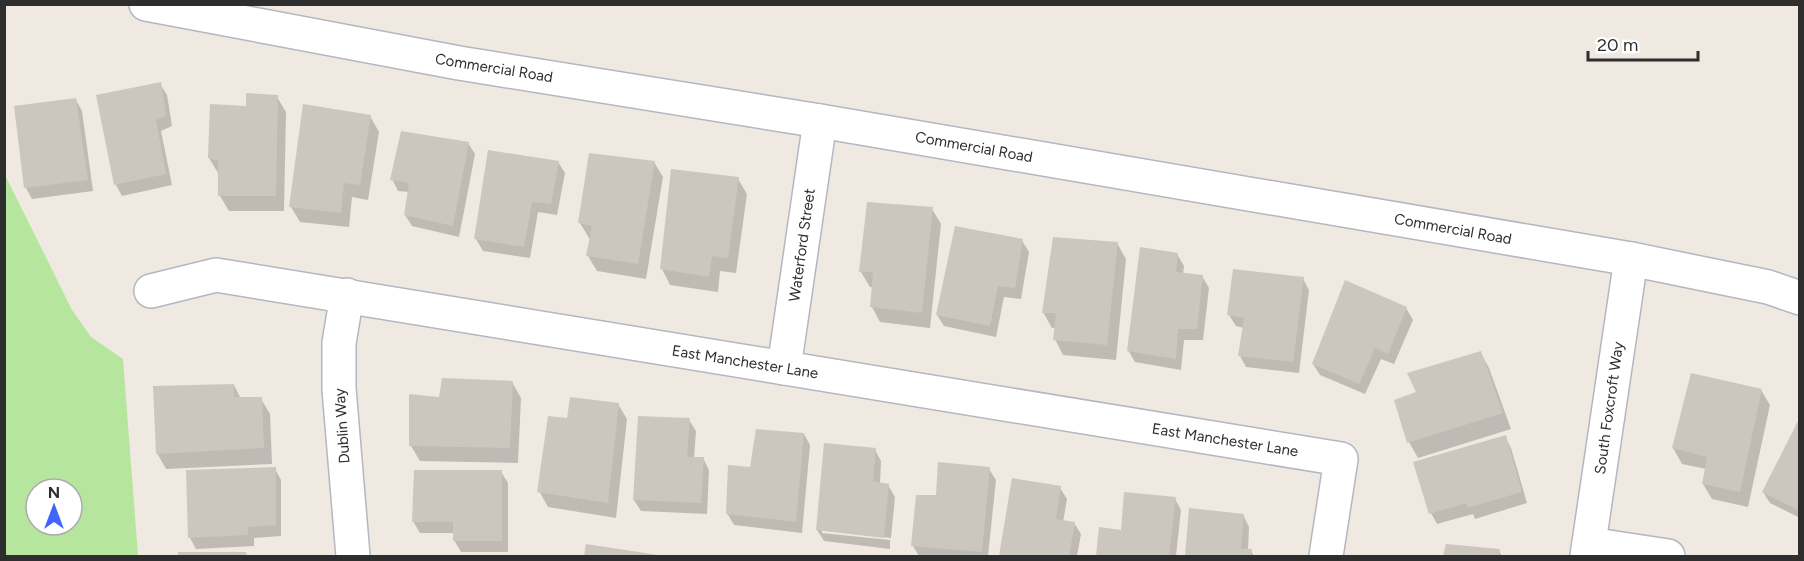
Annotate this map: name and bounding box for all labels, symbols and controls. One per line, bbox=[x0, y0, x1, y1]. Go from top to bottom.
scale bar bbox=[1588, 24, 1698, 62]
text: 20 m bbox=[1597, 34, 1638, 56]
street label: Commercial Road bbox=[434, 50, 554, 86]
street label: Commercial Road bbox=[914, 128, 1034, 166]
street label: Waterford Street bbox=[785, 187, 819, 303]
street label: Commercial Road bbox=[1393, 210, 1513, 248]
street label: South Foxcroft Way bbox=[1591, 340, 1627, 475]
street label: East Manchester Lane bbox=[671, 342, 819, 382]
street label: Dublin Way bbox=[330, 388, 354, 464]
street label: East Manchester Lane bbox=[1151, 420, 1299, 460]
north arrow bbox=[24, 477, 84, 537]
text: N bbox=[48, 483, 60, 502]

